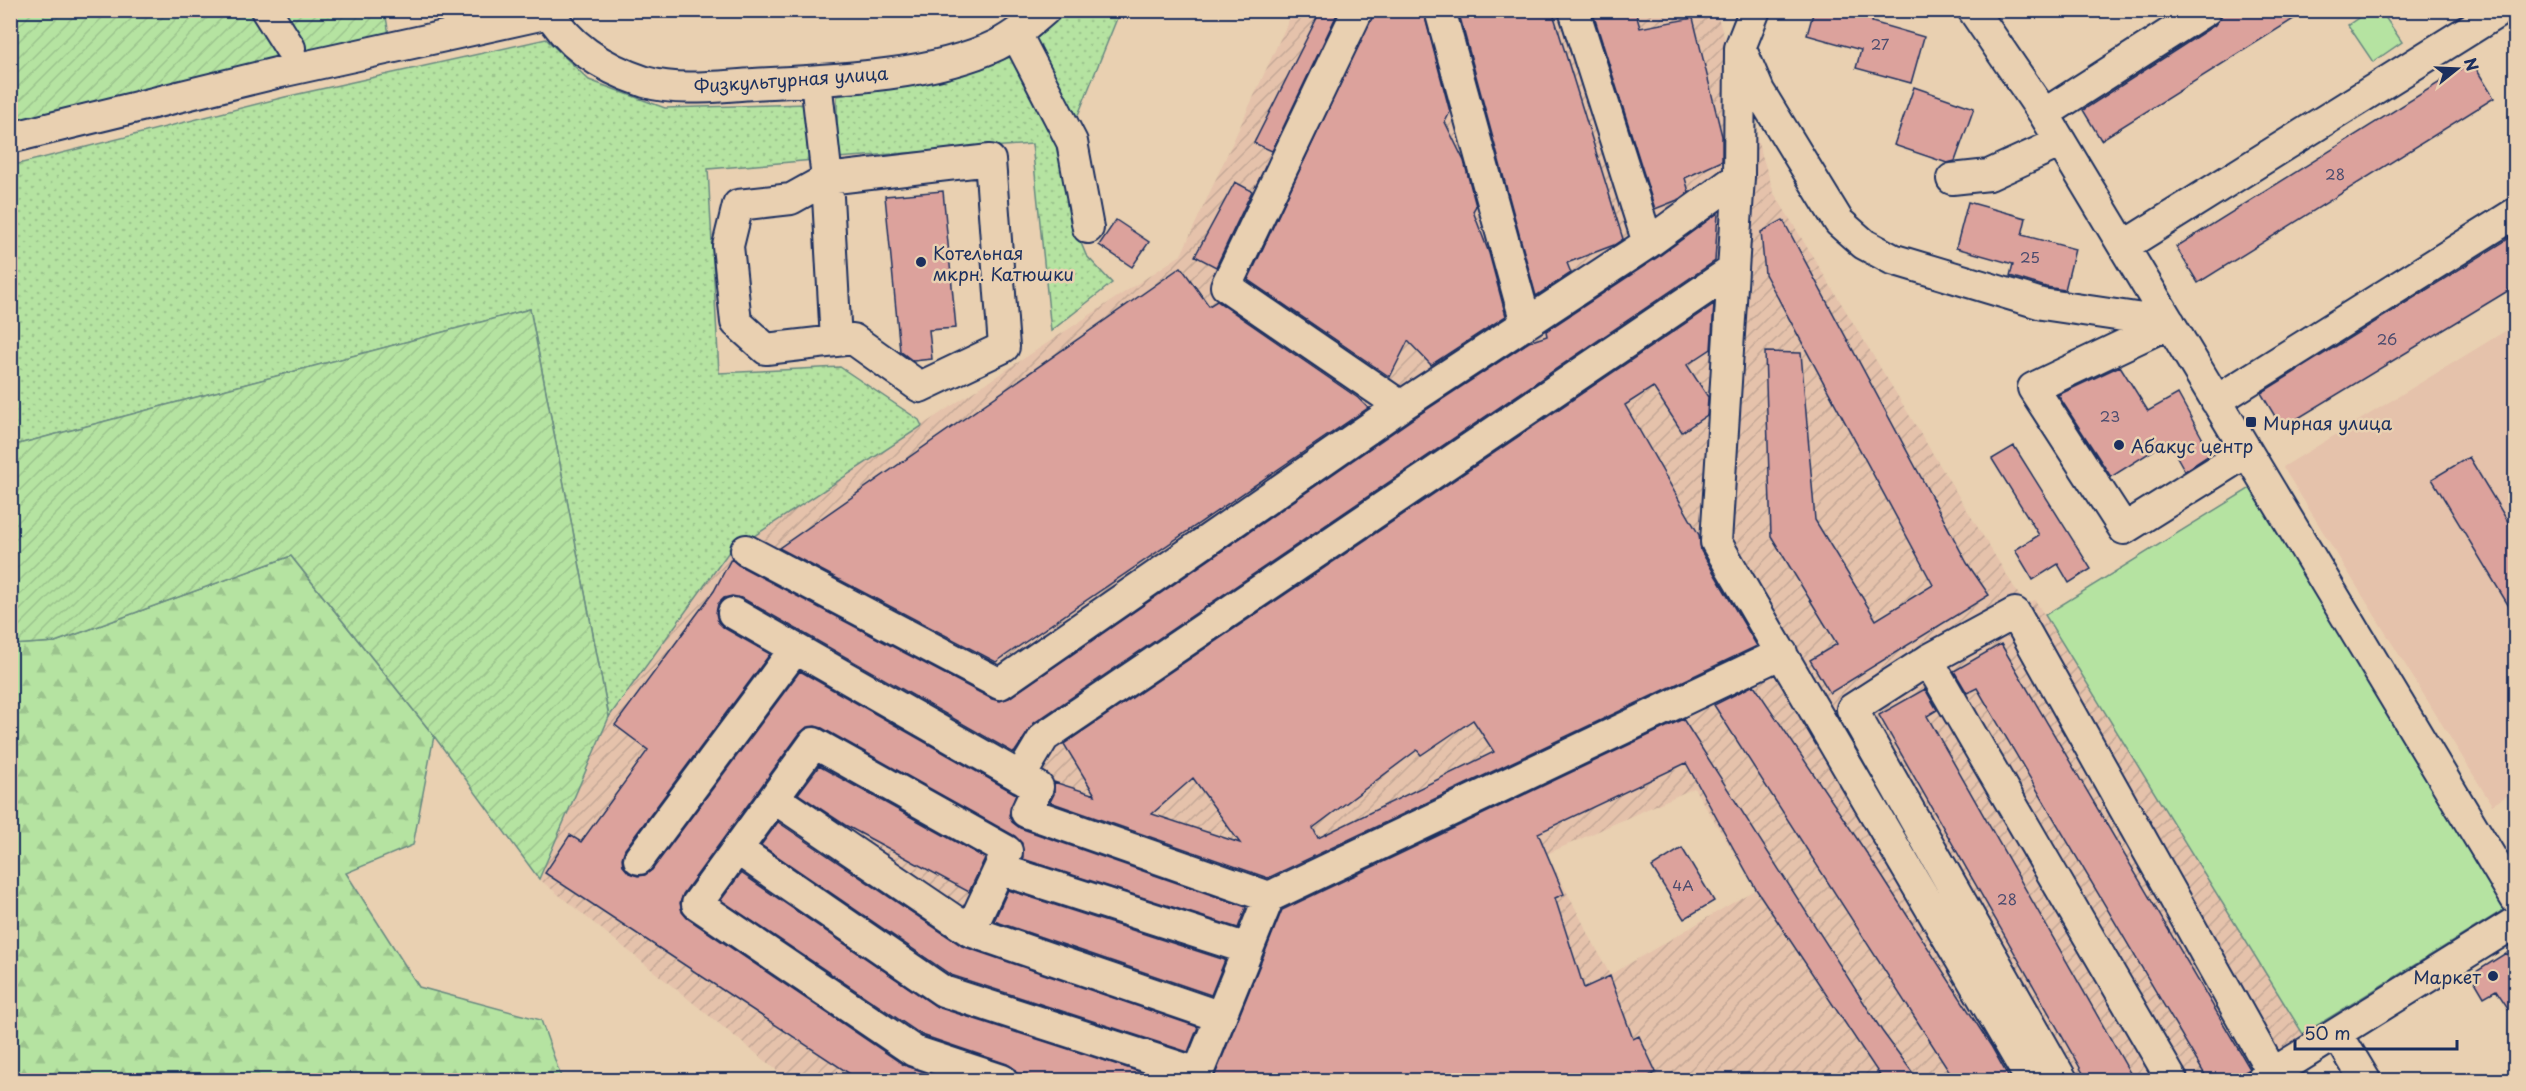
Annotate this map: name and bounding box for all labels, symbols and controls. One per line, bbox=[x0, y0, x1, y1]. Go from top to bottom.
house number: 27 bbox=[1871, 32, 1890, 55]
north arrow bbox=[2427, 39, 2487, 99]
text: N bbox=[2459, 54, 2486, 74]
street label: Физкультурная улица bbox=[693, 59, 890, 99]
house number: 28 bbox=[2325, 162, 2345, 185]
place label: Котельная мкрн. Катюшки bbox=[933, 239, 1074, 287]
house number: 25 bbox=[2020, 245, 2040, 268]
marker: Котельная мкрн. Катюшки bbox=[914, 255, 928, 269]
house number: 26 bbox=[2377, 327, 2397, 350]
house number: 23 bbox=[2100, 404, 2120, 427]
place label: Мирная улица bbox=[2263, 409, 2393, 436]
marker: Мирная улица bbox=[2244, 415, 2258, 429]
place label: Абакус центр bbox=[2131, 432, 2253, 459]
marker: Абакус центр bbox=[2112, 438, 2126, 452]
house number: 4А bbox=[1672, 873, 1694, 896]
house number: 28 bbox=[1997, 887, 2017, 910]
place label: Маркет bbox=[2413, 963, 2481, 990]
marker: Маркет bbox=[2486, 969, 2500, 983]
scale bar bbox=[2295, 1013, 2457, 1051]
text: 50 m bbox=[2304, 1019, 2351, 1046]

